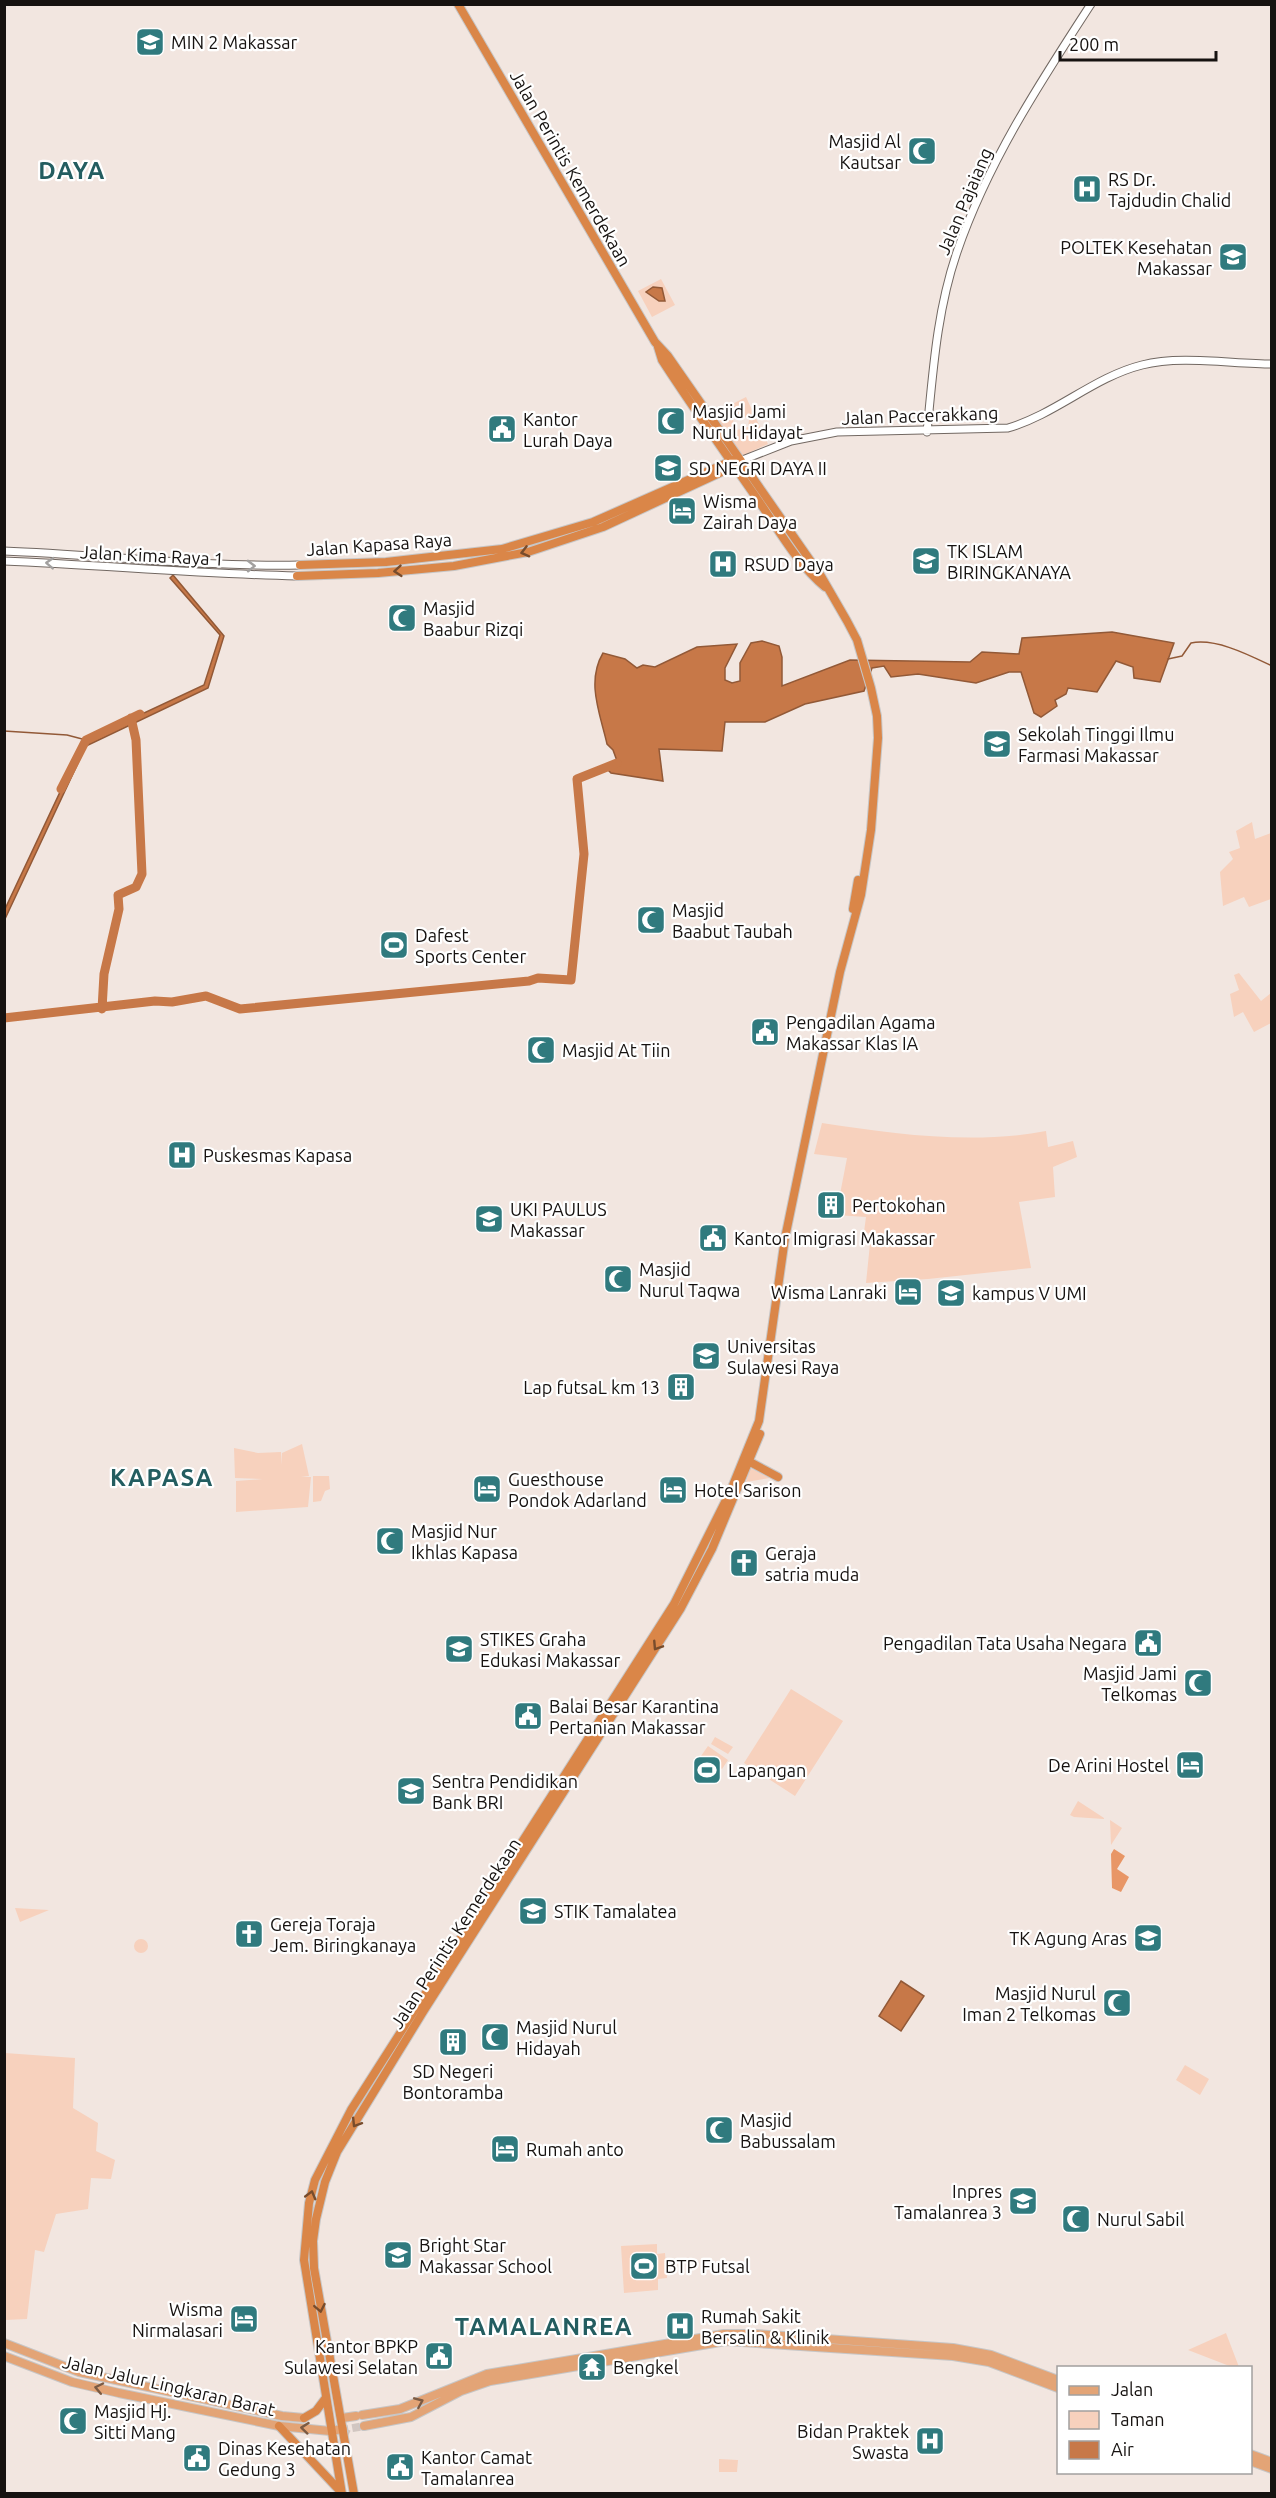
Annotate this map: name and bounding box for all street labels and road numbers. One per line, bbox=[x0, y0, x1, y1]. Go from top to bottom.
street label: Jalan Perintis Kemerdekaan bbox=[507, 66, 635, 270]
street label: Jalan Pajaiang bbox=[932, 145, 996, 257]
street label: Jalan Paccerakkang bbox=[841, 402, 999, 428]
street label: Jalan Kapasa Raya bbox=[305, 529, 453, 559]
street label: Jalan Kima Raya 1 bbox=[80, 541, 224, 569]
street label: Jalan Perintis Kemerdekaan bbox=[386, 1834, 524, 2032]
street label: Jalan Jalur Lingkaran Barat bbox=[61, 2351, 277, 2419]

